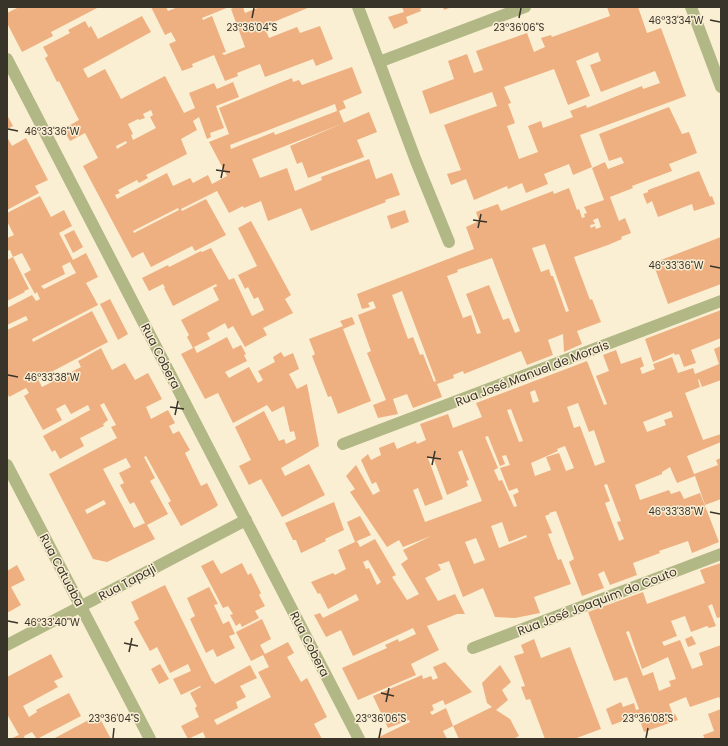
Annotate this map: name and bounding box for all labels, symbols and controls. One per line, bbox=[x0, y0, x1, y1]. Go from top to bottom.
text: 46°33'34"W bbox=[649, 13, 704, 28]
text: 23°36'04"S bbox=[227, 20, 278, 35]
text: 23°36'06"S bbox=[494, 20, 545, 35]
text: 46°33'36"W bbox=[24, 124, 80, 139]
text: 46°33'36"W bbox=[648, 258, 704, 273]
street label: Rua Cobera bbox=[137, 320, 185, 392]
street label: Rua José Manuel de Morais bbox=[453, 336, 611, 410]
text: 46°33'38"W bbox=[25, 370, 80, 385]
text: 46°33'38"W bbox=[649, 504, 704, 519]
street label: Rua Catuaba bbox=[36, 531, 88, 609]
street label: Rua Tapaji bbox=[95, 560, 159, 604]
street label: Rua José Joaquim do Couto bbox=[515, 563, 679, 639]
street label: Rua Cobera bbox=[286, 608, 334, 680]
text: 46°33'40"W bbox=[24, 615, 80, 630]
text: 23°36'04"S bbox=[89, 711, 140, 726]
text: 23°36'06"S bbox=[356, 711, 407, 726]
text: 23°36'08"S bbox=[623, 711, 674, 726]

